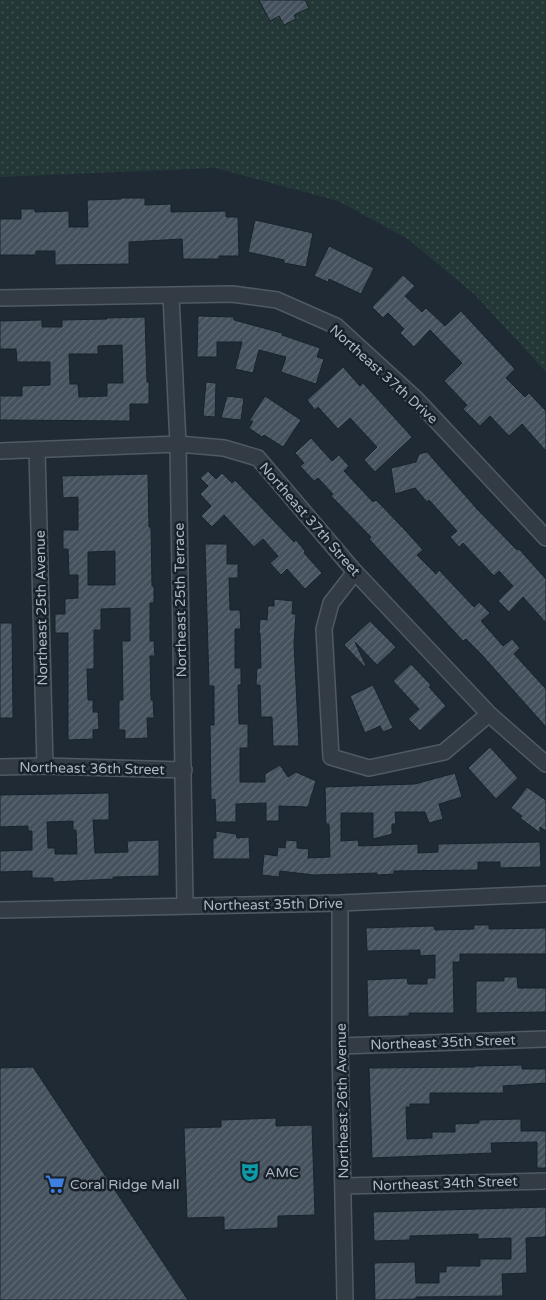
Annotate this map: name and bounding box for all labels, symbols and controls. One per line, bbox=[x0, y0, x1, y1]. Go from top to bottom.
street label: Northeast 37th Drive bbox=[326, 321, 441, 428]
street label: Northeast 37th Street bbox=[256, 459, 364, 580]
street label: Northeast 25th Terrace bbox=[171, 522, 190, 678]
street label: Northeast 25th Avenue bbox=[32, 530, 51, 686]
street label: Northeast 36th Street bbox=[19, 759, 165, 778]
street label: Northeast 35th Drive bbox=[203, 895, 343, 914]
street label: Northeast 26th Avenue bbox=[333, 1023, 352, 1179]
street label: Northeast 35th Street bbox=[370, 1031, 517, 1054]
theatre icon: AMC bbox=[239, 1161, 261, 1183]
place label: AMC bbox=[265, 1164, 299, 1181]
street label: Northeast 34th Street bbox=[372, 1172, 519, 1195]
supermarket icon: Coral Ridge Mall bbox=[44, 1173, 66, 1195]
place label: Coral Ridge Mall bbox=[70, 1176, 179, 1193]

